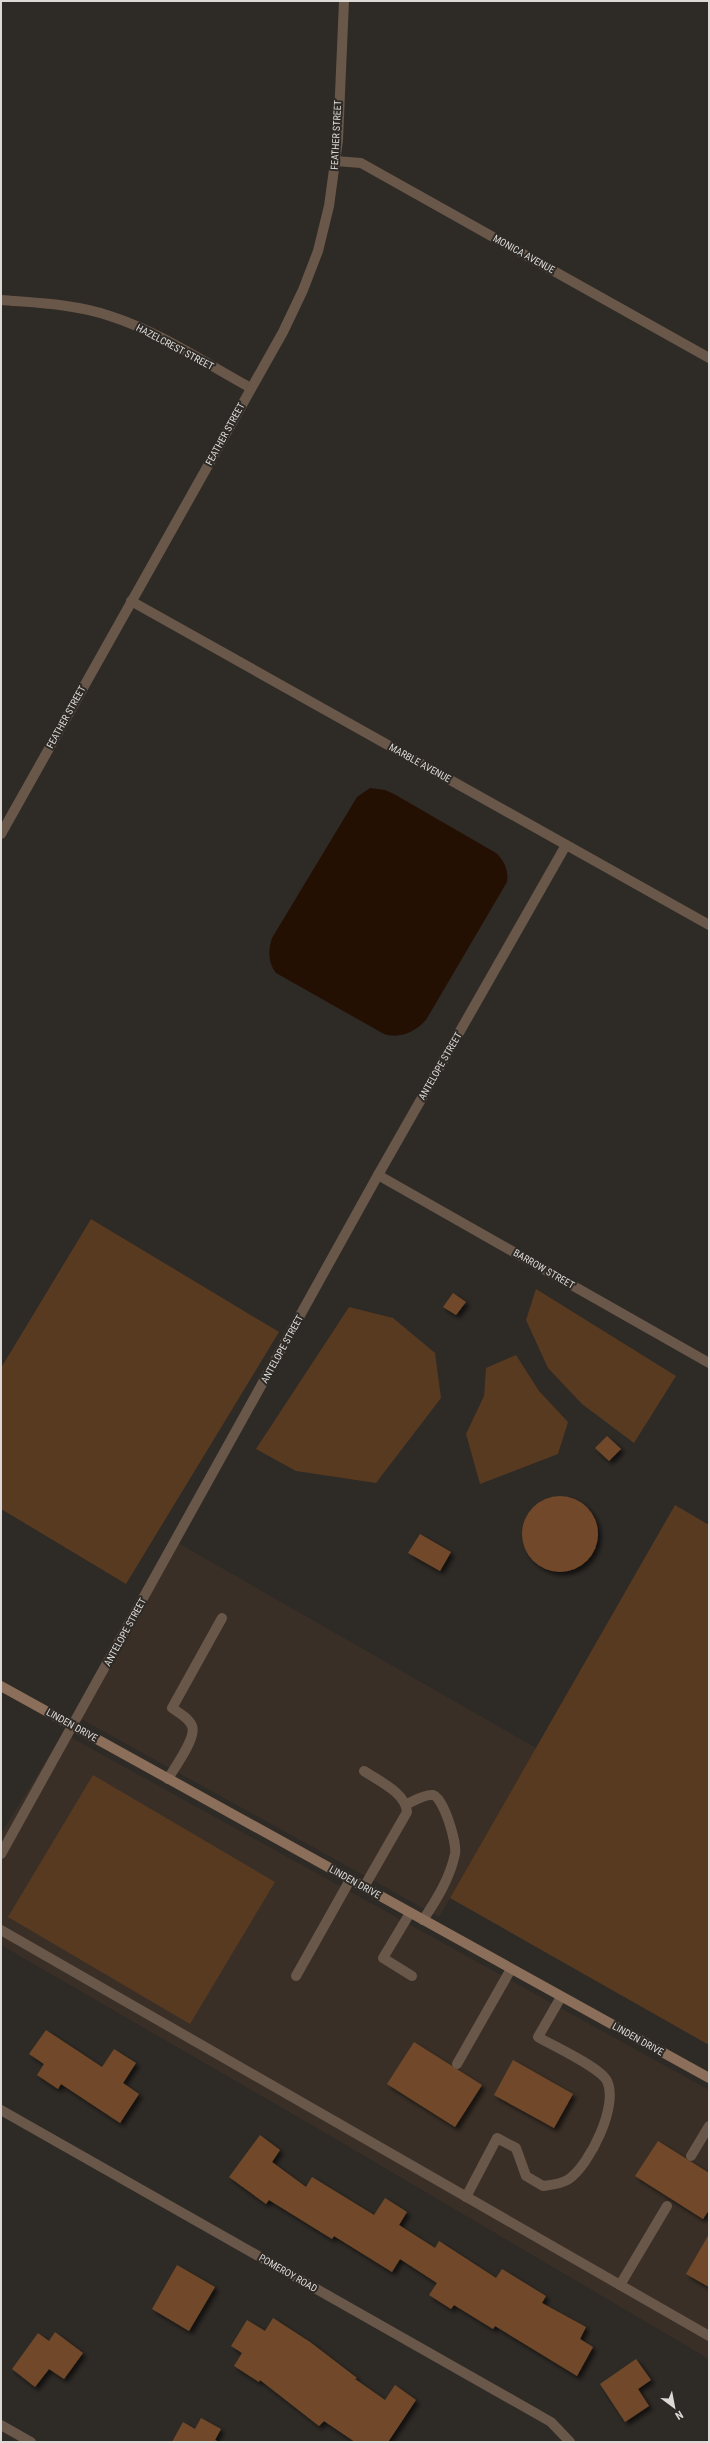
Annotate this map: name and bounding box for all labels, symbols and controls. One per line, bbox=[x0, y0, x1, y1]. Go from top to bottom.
street label: FEATHER STREET bbox=[329, 100, 343, 170]
street label: MONICA AVENUE bbox=[491, 233, 557, 275]
street label: HAZELCREST STREET bbox=[134, 322, 216, 372]
street label: FEATHER STREET bbox=[203, 401, 247, 467]
street label: FEATHER STREET bbox=[44, 684, 88, 750]
street label: MARBLE AVENUE bbox=[387, 741, 453, 785]
street label: ANTELOPE STREET bbox=[416, 1030, 464, 1102]
street label: BARROW STREET bbox=[511, 1247, 577, 1291]
street label: ANTELOPE STREET bbox=[259, 1313, 305, 1385]
street label: ANTELOPE STREET bbox=[102, 1596, 148, 1668]
street label: LINDEN DRIVE bbox=[45, 1706, 99, 1744]
street label: LINDEN DRIVE bbox=[328, 1863, 382, 1901]
street label: LINDEN DRIVE bbox=[611, 2020, 665, 2058]
street label: POMEROY ROAD bbox=[257, 2252, 319, 2294]
north arrow bbox=[654, 2387, 694, 2427]
text: N bbox=[673, 2408, 685, 2422]

